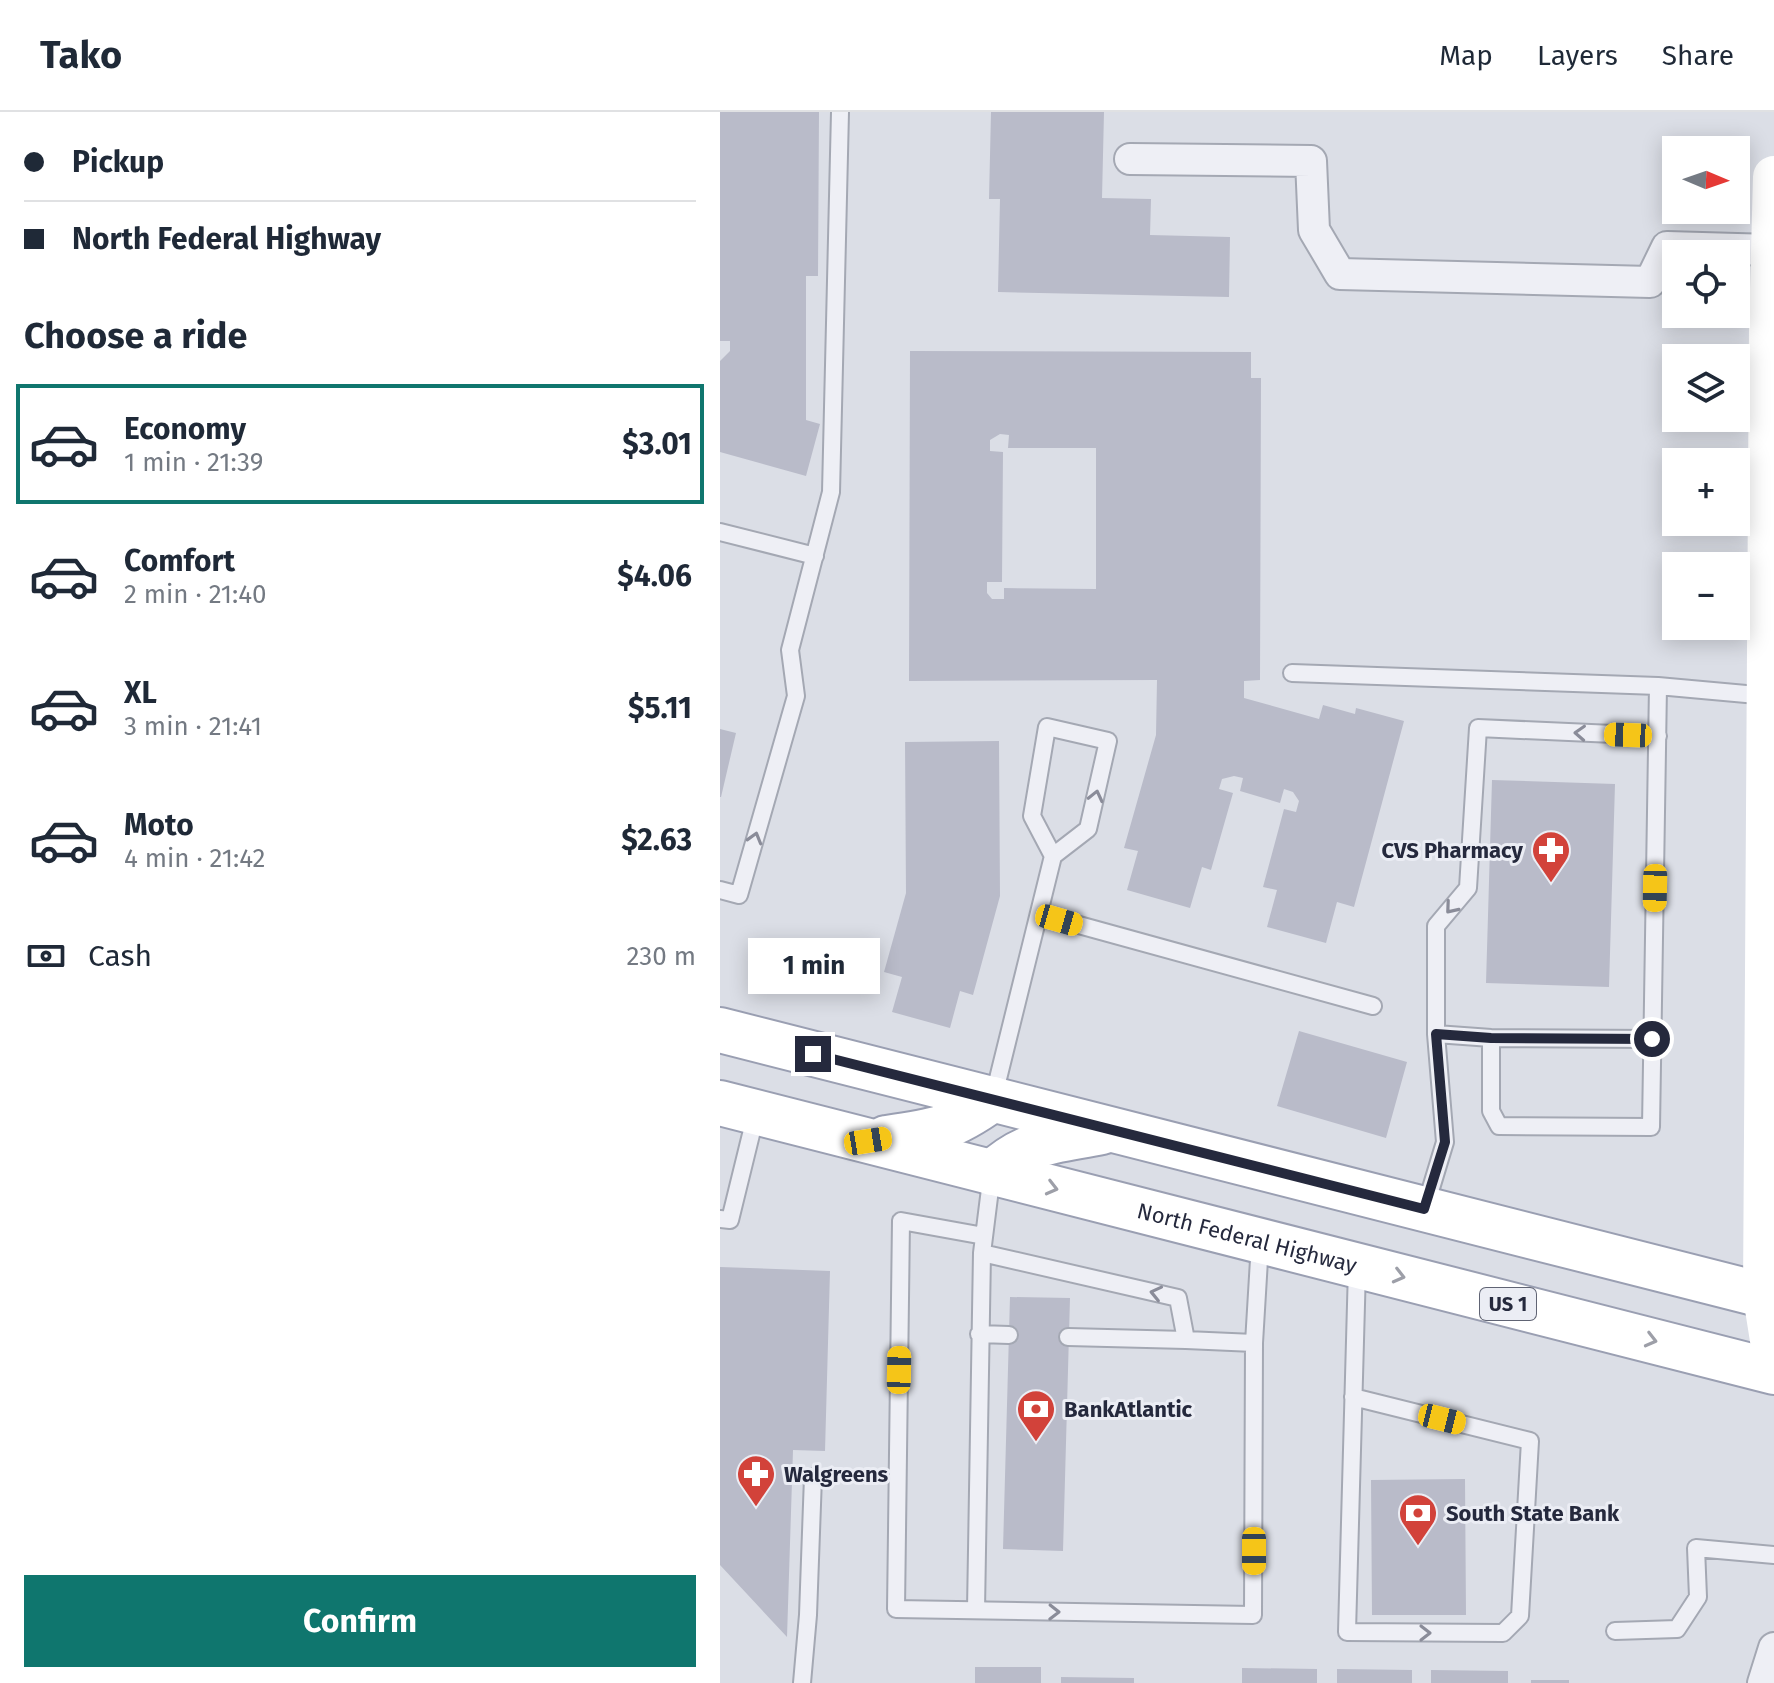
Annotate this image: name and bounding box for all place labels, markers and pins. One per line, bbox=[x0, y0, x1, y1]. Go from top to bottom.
pharmacy icon: CVS Pharmacy bbox=[1530, 829, 1572, 884]
place label: CVS Pharmacy bbox=[1381, 837, 1524, 864]
bank icon: BankAtlantic bbox=[1015, 1388, 1057, 1443]
place label: BankAtlantic bbox=[1064, 1396, 1193, 1423]
pharmacy icon: Walgreens bbox=[735, 1453, 777, 1508]
place label: Walgreens bbox=[784, 1461, 889, 1488]
bank icon: South State Bank bbox=[1397, 1492, 1439, 1547]
place label: South State Bank bbox=[1446, 1500, 1620, 1527]

